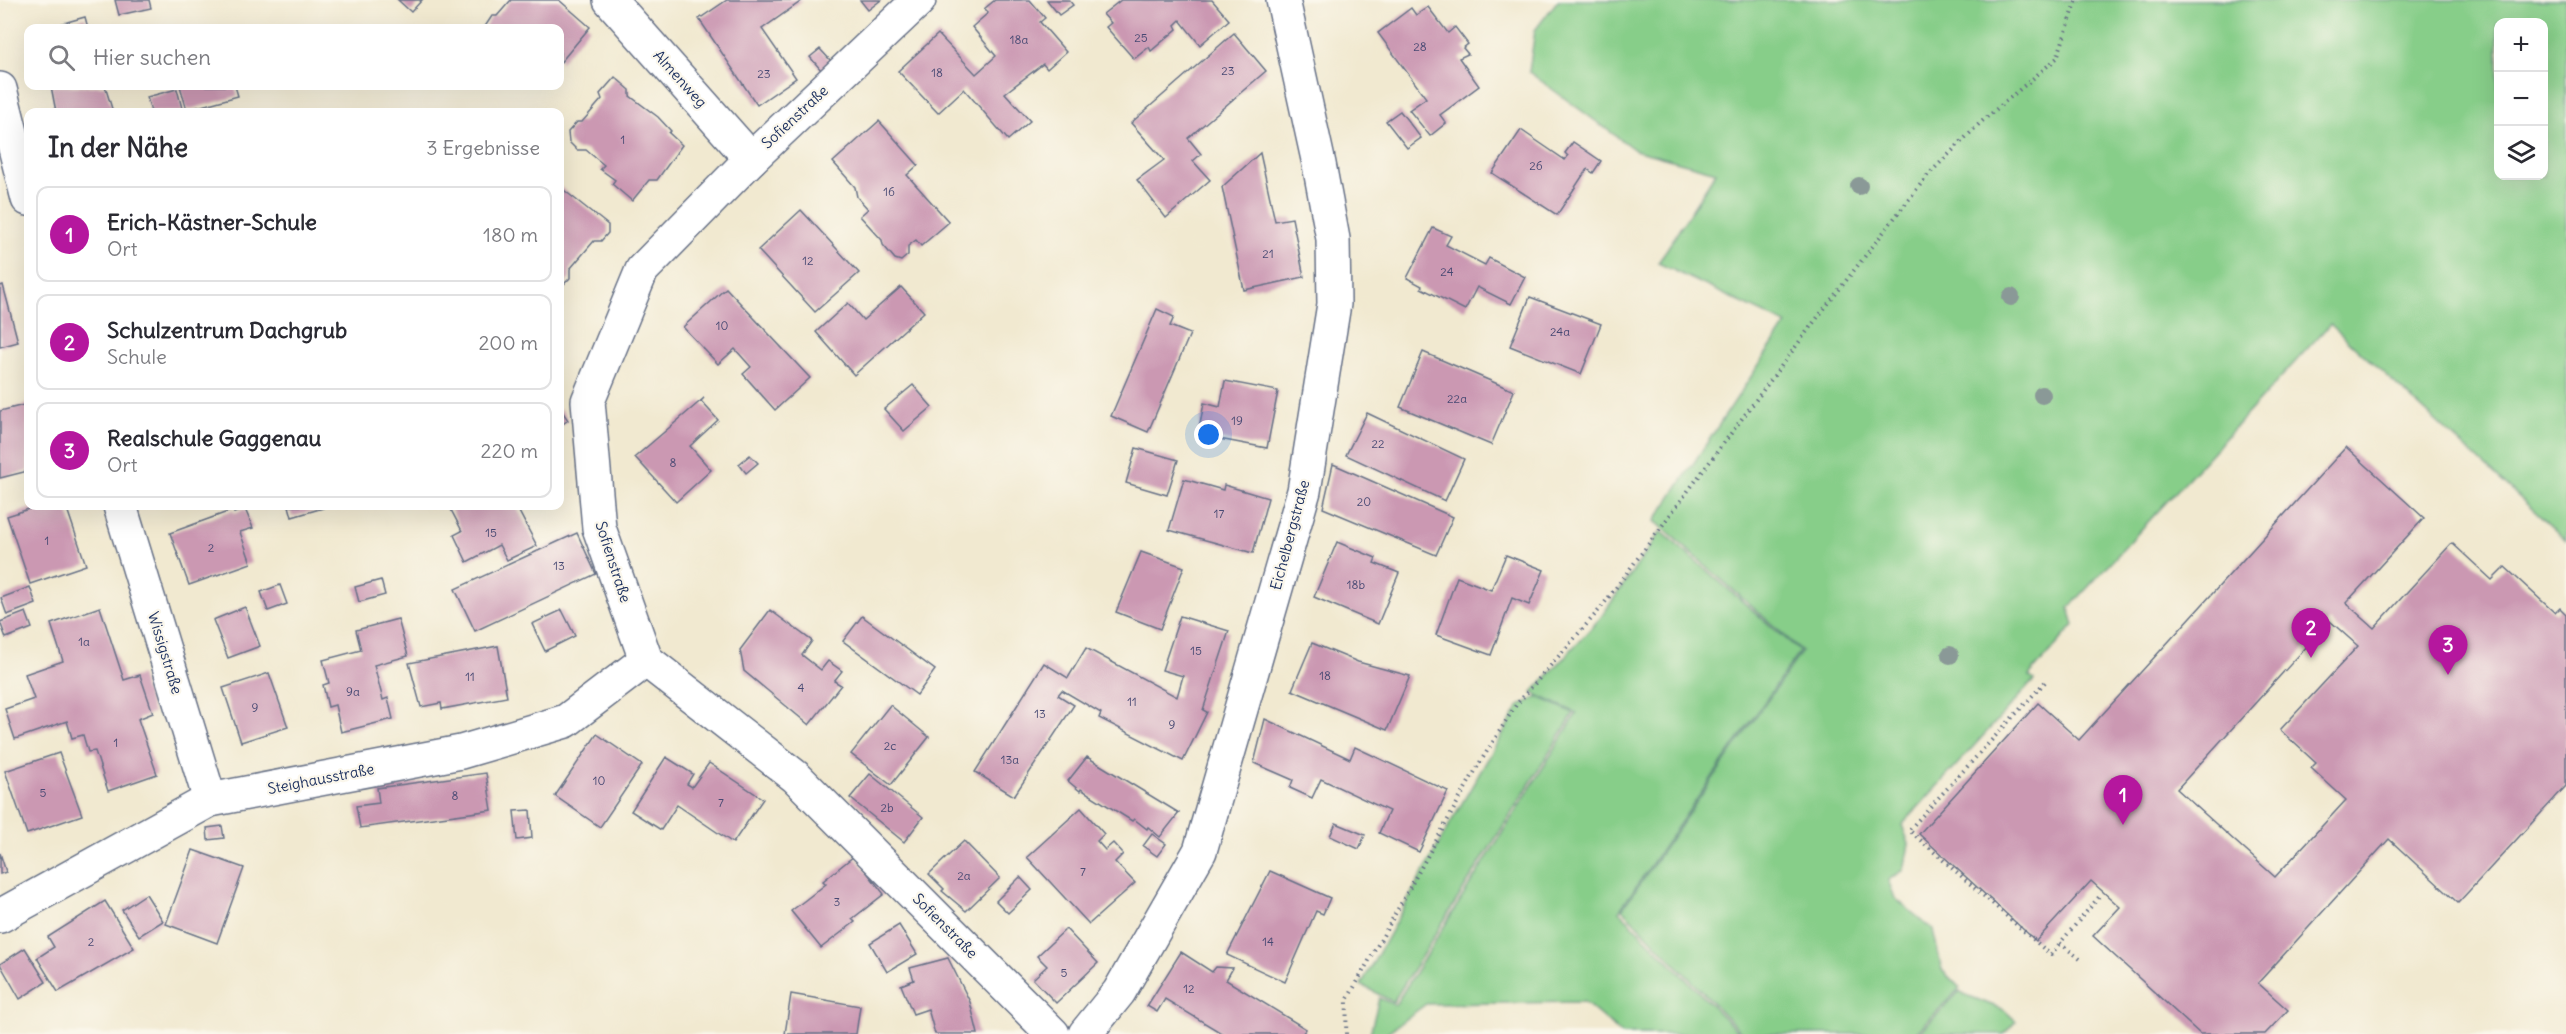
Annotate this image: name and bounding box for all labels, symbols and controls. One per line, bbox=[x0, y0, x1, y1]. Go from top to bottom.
map controls bbox=[2494, 18, 2548, 180]
button: + bbox=[2494, 18, 2548, 72]
search box bbox=[24, 24, 564, 90]
house number: 25 bbox=[1134, 30, 1148, 45]
house number: 18a bbox=[1010, 32, 1028, 47]
house number: 28 bbox=[1413, 39, 1427, 54]
icon: search bbox=[45, 41, 78, 74]
text: Hier suchen bbox=[93, 43, 211, 71]
street label: Almenweg bbox=[650, 46, 711, 111]
house number: 23 bbox=[1221, 63, 1235, 78]
house number: 18 bbox=[931, 65, 943, 80]
house number: 23 bbox=[757, 66, 771, 81]
button: − bbox=[2494, 72, 2548, 126]
street label: Sofienstraße bbox=[757, 81, 832, 152]
button: layers bbox=[2494, 126, 2548, 180]
text: In der Nähe bbox=[48, 131, 188, 164]
house number: 1 bbox=[621, 132, 625, 147]
text: 3 Ergebnisse bbox=[426, 135, 540, 160]
house number: 26 bbox=[1529, 158, 1543, 173]
house number: 16 bbox=[883, 184, 895, 199]
text: Erich-Kästner-Schule bbox=[107, 208, 317, 236]
text: 1 bbox=[66, 222, 73, 247]
text: 180 m bbox=[483, 222, 538, 247]
text: Ort bbox=[107, 236, 137, 261]
house number: 21 bbox=[1262, 246, 1274, 261]
house number: 12 bbox=[802, 253, 814, 268]
house number: 24 bbox=[1440, 264, 1454, 279]
text: Schulzentrum Dachgrub bbox=[107, 316, 347, 344]
house number: 10 bbox=[716, 318, 728, 333]
house number: 24a bbox=[1550, 324, 1570, 339]
text: 2 bbox=[64, 330, 75, 355]
text: 200 m bbox=[478, 330, 538, 355]
text: Schule bbox=[107, 344, 167, 369]
house number: 22a bbox=[1447, 391, 1467, 406]
house number: 19 bbox=[1231, 413, 1243, 428]
your location bbox=[1194, 420, 1223, 449]
text: Realschule Gaggenau bbox=[107, 424, 321, 452]
house number: 22 bbox=[1371, 436, 1385, 451]
text: 3 bbox=[64, 438, 75, 463]
text: 220 m bbox=[481, 438, 538, 463]
text: Ort bbox=[107, 452, 137, 477]
house number: 8 bbox=[670, 455, 677, 470]
street label: Eichelbergstraße bbox=[1266, 478, 1313, 592]
house number: 20 bbox=[1357, 494, 1371, 509]
house number: 17 bbox=[1214, 506, 1224, 521]
street label: Sofienstraße bbox=[591, 519, 636, 605]
house number: 15 bbox=[485, 525, 497, 540]
house number: 1 bbox=[45, 533, 49, 548]
house number: 2 bbox=[208, 540, 215, 555]
house number: 13 bbox=[553, 558, 565, 573]
house number: 18b bbox=[1347, 577, 1366, 592]
pin: 2 bbox=[2292, 608, 2330, 658]
street label: Wissigstraße bbox=[144, 609, 187, 696]
pin: 3 bbox=[2428, 626, 2468, 675]
house number: 1a bbox=[78, 634, 90, 649]
house number: 15 bbox=[1190, 643, 1202, 658]
house number: 18 bbox=[1319, 668, 1331, 683]
house number: 11 bbox=[465, 669, 475, 684]
house number: 4 bbox=[798, 680, 805, 695]
house number: 9a bbox=[346, 684, 360, 699]
house number: 11 bbox=[1127, 694, 1137, 709]
house number: 9 bbox=[252, 700, 259, 715]
house number: 13 bbox=[1034, 706, 1046, 721]
house number: 9 bbox=[1169, 717, 1176, 732]
house number: 1 bbox=[114, 735, 118, 750]
house number: 2c bbox=[884, 738, 896, 753]
house number: 13a bbox=[1001, 752, 1019, 767]
street label: Steighausstraße bbox=[266, 759, 376, 798]
house number: 10 bbox=[593, 773, 605, 788]
pin: 1 bbox=[2104, 776, 2142, 825]
house number: 5 bbox=[40, 785, 47, 800]
house number: 8 bbox=[452, 788, 459, 803]
house number: 7 bbox=[718, 795, 724, 810]
house number: 2b bbox=[880, 800, 894, 815]
house number: 7 bbox=[1080, 864, 1086, 879]
house number: 2a bbox=[957, 868, 971, 883]
street label: Sofienstraße bbox=[909, 889, 982, 962]
house number: 3 bbox=[834, 894, 841, 909]
house number: 2 bbox=[88, 934, 95, 949]
house number: 14 bbox=[1262, 934, 1274, 949]
house number: 5 bbox=[1061, 965, 1068, 980]
house number: 12 bbox=[1183, 981, 1195, 996]

